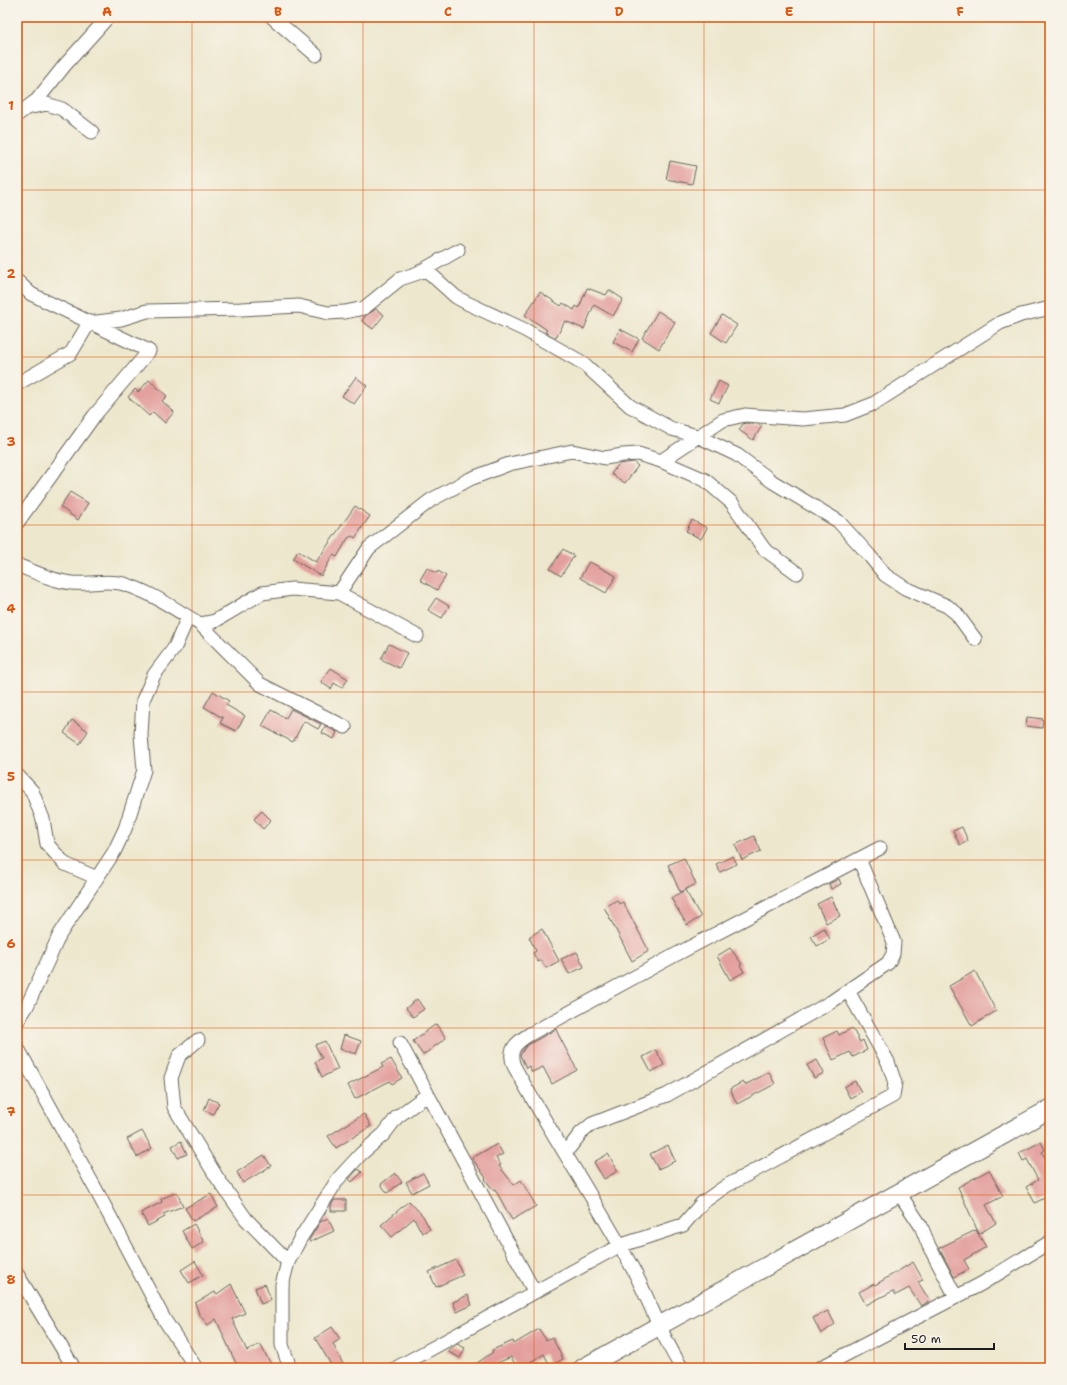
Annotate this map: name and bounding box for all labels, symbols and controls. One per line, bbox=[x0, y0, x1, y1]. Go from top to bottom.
text: A bbox=[102, 3, 112, 20]
text: B bbox=[274, 3, 282, 20]
text: C bbox=[444, 3, 452, 20]
text: D bbox=[614, 3, 624, 20]
text: E bbox=[785, 3, 794, 20]
text: F bbox=[956, 3, 964, 20]
text: 1 bbox=[8, 97, 14, 114]
text: 2 bbox=[6, 265, 16, 282]
text: 3 bbox=[6, 433, 16, 450]
text: 4 bbox=[6, 600, 16, 617]
text: 5 bbox=[7, 768, 15, 785]
text: 6 bbox=[6, 935, 16, 952]
text: 7 bbox=[6, 1103, 16, 1120]
text: 8 bbox=[6, 1271, 16, 1288]
scale bar bbox=[905, 1325, 994, 1351]
text: 50 m bbox=[911, 1331, 941, 1347]

